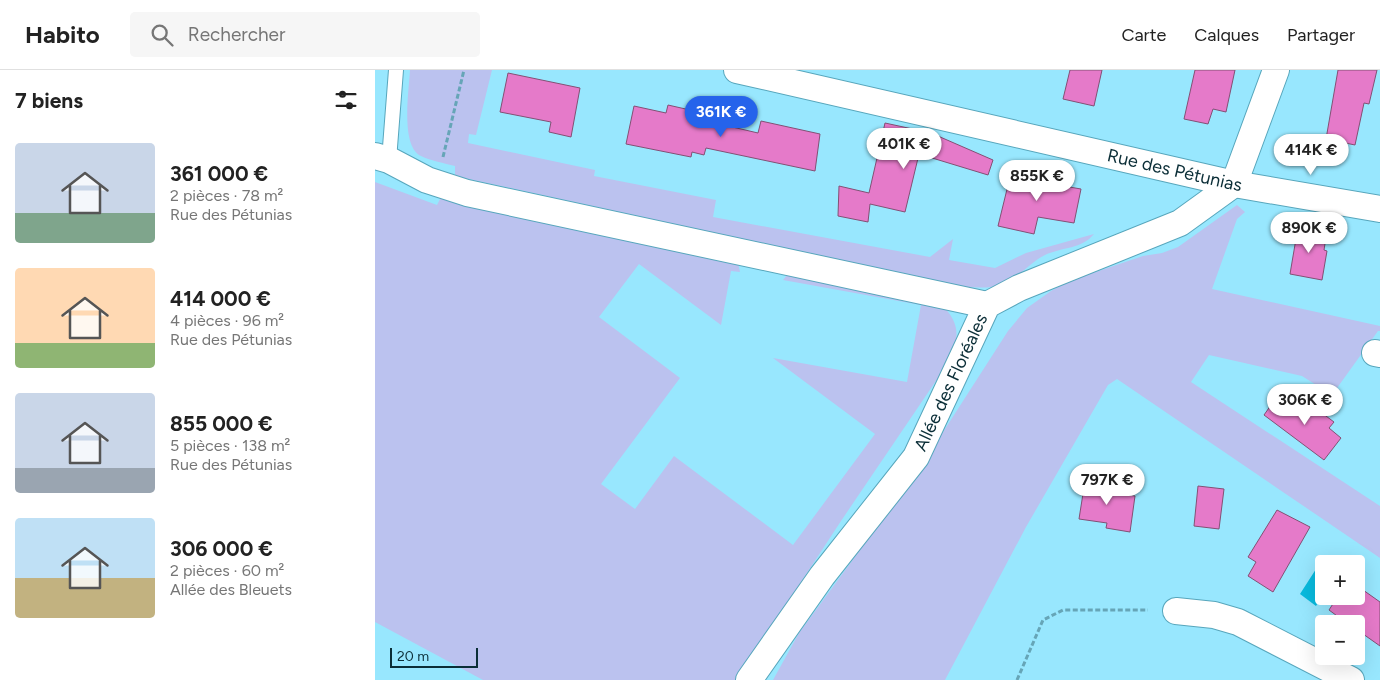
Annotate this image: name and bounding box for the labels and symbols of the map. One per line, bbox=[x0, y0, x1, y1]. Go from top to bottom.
pin: 361K € bbox=[680, 96, 762, 138]
pin: 401K € bbox=[863, 128, 945, 170]
pin: 414K € bbox=[1270, 134, 1352, 176]
street label: Rue des Pétunias bbox=[1105, 144, 1244, 196]
pin: 855K € bbox=[996, 160, 1078, 202]
pin: 890K € bbox=[1268, 212, 1350, 254]
street label: Allée des Floréales bbox=[909, 310, 992, 455]
pin: 306K € bbox=[1264, 384, 1346, 426]
pin: 797K € bbox=[1066, 464, 1148, 506]
scale bar bbox=[390, 645, 477, 668]

